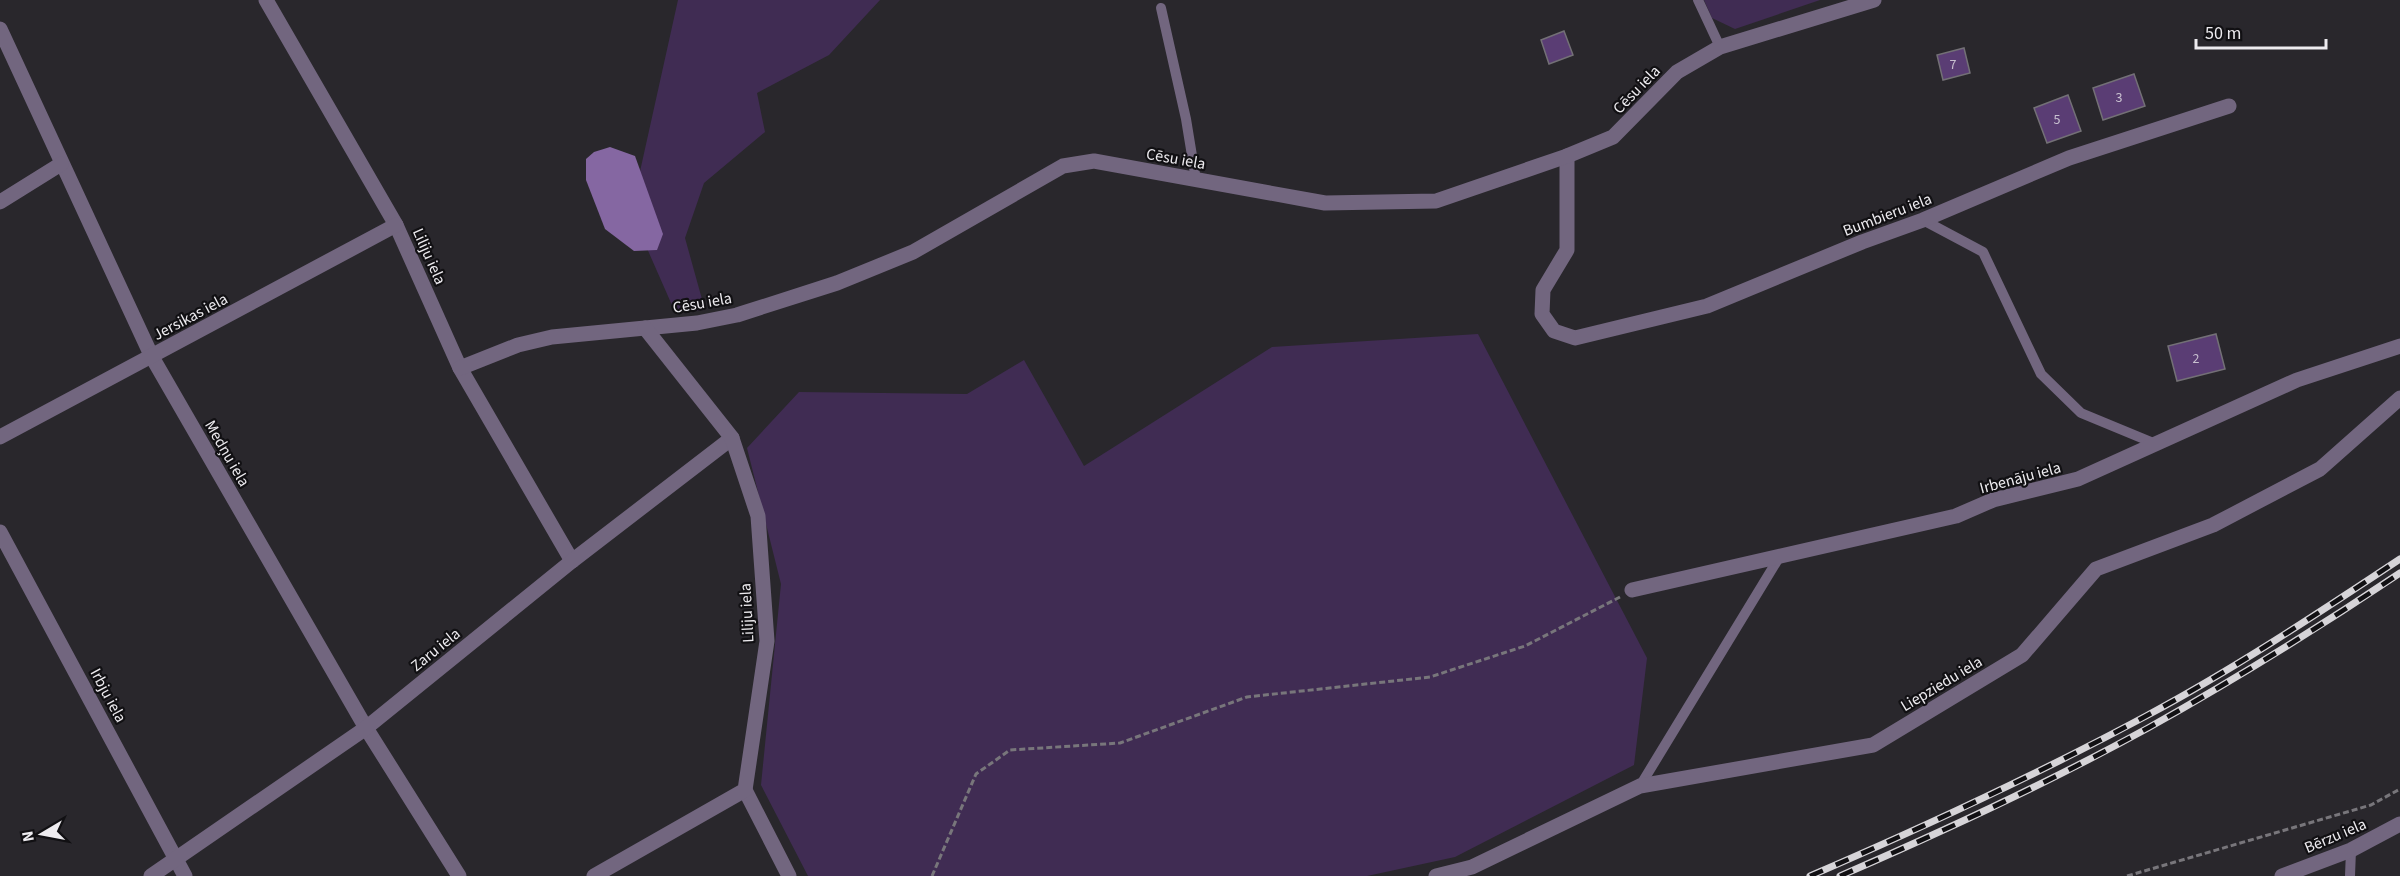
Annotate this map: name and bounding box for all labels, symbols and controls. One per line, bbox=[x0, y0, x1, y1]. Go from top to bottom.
scale bar bbox=[2196, 12, 2326, 50]
text: 50 m bbox=[2205, 21, 2241, 46]
house number: 7 bbox=[1950, 55, 1957, 75]
street label: Cēsu iela bbox=[1608, 61, 1665, 119]
house number: 3 bbox=[2116, 88, 2123, 108]
house number: 5 bbox=[2054, 110, 2061, 130]
street label: Cēsu iela bbox=[1145, 143, 1207, 175]
street label: Bumbieru iela bbox=[1840, 188, 1935, 242]
street label: Liliju iela bbox=[407, 225, 451, 288]
street label: Cēsu iela bbox=[671, 287, 733, 319]
street label: Jersikas iela bbox=[149, 288, 232, 346]
house number: 2 bbox=[2193, 349, 2200, 369]
street label: Medņu iela bbox=[199, 416, 255, 491]
street label: Irbenāju iela bbox=[1977, 457, 2063, 499]
street label: Liliju iela bbox=[734, 583, 760, 643]
street label: Zaru iela bbox=[406, 623, 465, 677]
street label: Liepziedu iela bbox=[1896, 651, 1987, 717]
street label: Irbju iela bbox=[85, 664, 132, 726]
north arrow bbox=[12, 804, 72, 864]
street label: Bērzu iela bbox=[2301, 813, 2370, 859]
text: N bbox=[16, 829, 40, 844]

